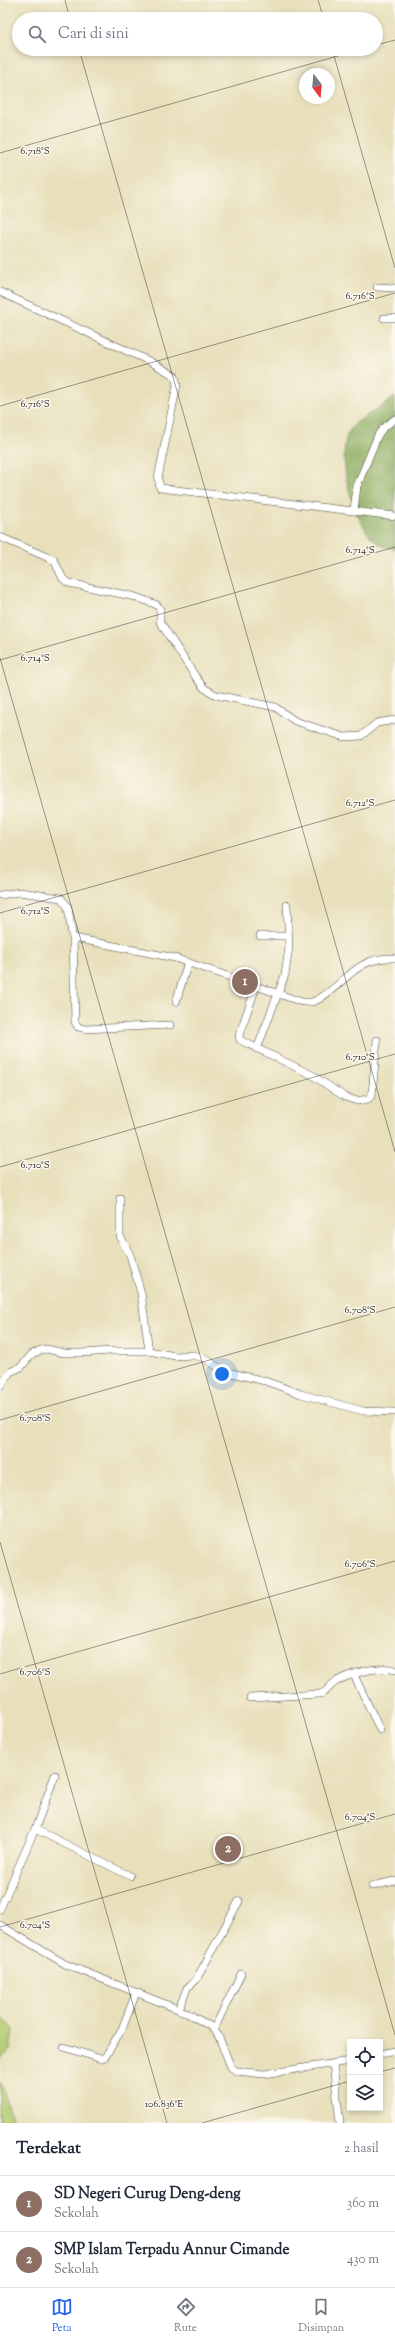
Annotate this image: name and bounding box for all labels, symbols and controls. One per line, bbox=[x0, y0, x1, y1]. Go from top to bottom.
search box bbox=[12, 12, 383, 56]
icon: search bbox=[26, 23, 48, 45]
text: Cari di sini bbox=[58, 24, 129, 45]
north arrow bbox=[299, 68, 335, 104]
text: 6.718°S bbox=[20, 144, 50, 159]
text: 6.716°S bbox=[345, 289, 375, 304]
text: 6.716°S bbox=[20, 397, 50, 412]
text: 6.714°S bbox=[345, 543, 375, 558]
text: 6.714°S bbox=[20, 651, 50, 666]
text: 6.712°S bbox=[346, 796, 374, 811]
text: 6.712°S bbox=[21, 904, 49, 919]
pin: 1 bbox=[232, 967, 258, 997]
text: 6.710°S bbox=[345, 1050, 375, 1065]
text: 6.710°S bbox=[20, 1158, 50, 1173]
text: 6.708°S bbox=[345, 1303, 376, 1318]
your location bbox=[212, 1364, 232, 1384]
text: 6.708°S bbox=[20, 1411, 51, 1426]
text: 6.706°S bbox=[345, 1557, 376, 1572]
text: 6.706°S bbox=[20, 1665, 51, 1680]
text: 6.704°S bbox=[345, 1810, 375, 1825]
pin: 2 bbox=[215, 1834, 241, 1864]
text: 6.704°S bbox=[20, 1918, 50, 1933]
map controls bbox=[347, 2039, 383, 2111]
button: locate bbox=[347, 2039, 383, 2075]
button: layers bbox=[347, 2075, 383, 2111]
text: 106.836°E bbox=[145, 2097, 183, 2112]
text: Terdekat bbox=[16, 2137, 81, 2161]
text: 2 hasil bbox=[344, 2140, 379, 2158]
text: SD Negeri Curug Deng-deng bbox=[54, 2184, 241, 2205]
text: 1 bbox=[27, 2195, 31, 2213]
text: 360 m bbox=[347, 2195, 379, 2213]
text: Sekolah bbox=[54, 2205, 99, 2223]
text: SMP Islam Terpadu Annur Cimande bbox=[54, 2240, 289, 2261]
text: 2 bbox=[26, 2251, 32, 2269]
text: 430 m bbox=[347, 2251, 379, 2269]
text: Sekolah bbox=[54, 2261, 99, 2279]
tab: Peta bbox=[51, 2296, 73, 2336]
tab: Rute bbox=[174, 2296, 197, 2336]
tab: Disimpan bbox=[298, 2296, 344, 2336]

